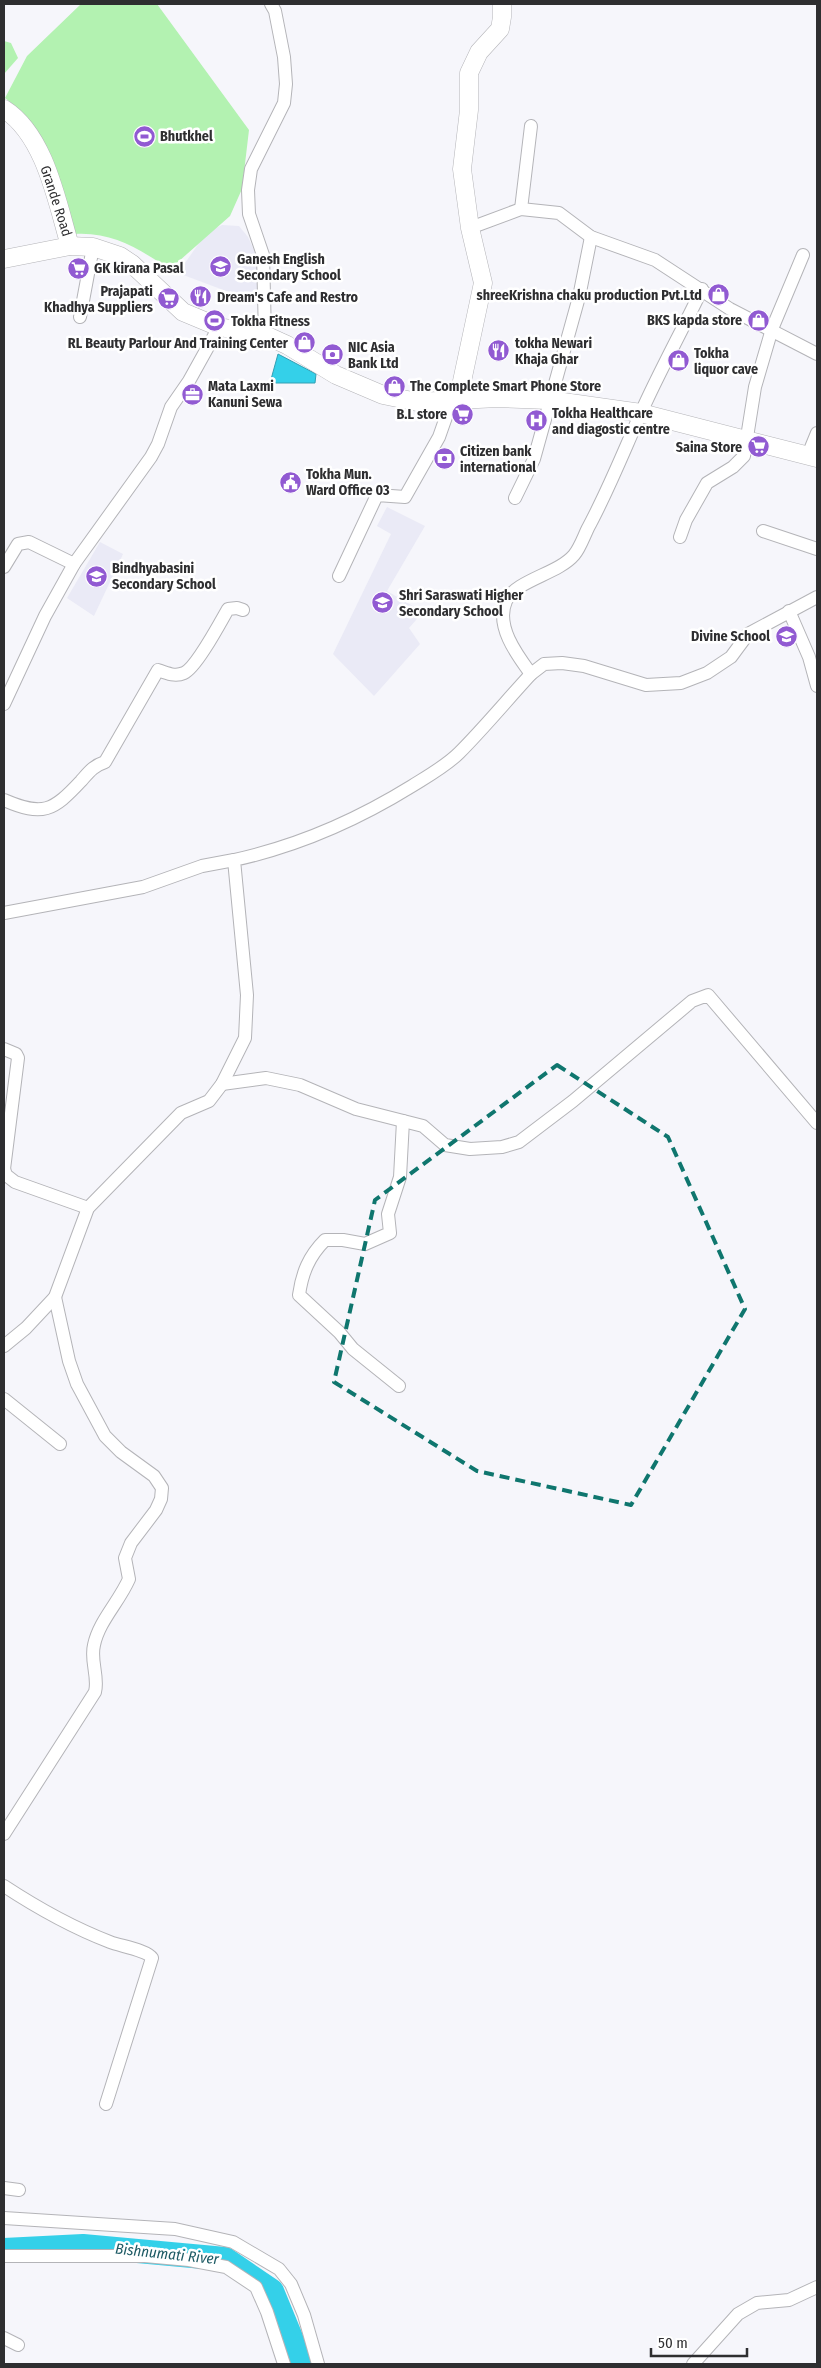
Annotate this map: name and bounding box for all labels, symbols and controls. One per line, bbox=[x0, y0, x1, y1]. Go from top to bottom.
sports icon: Bhutkhel bbox=[132, 124, 156, 148]
place label: Bhutkhel bbox=[160, 128, 213, 145]
street label: Grande Road bbox=[37, 163, 75, 239]
place label: Ganesh English Secondary School bbox=[237, 251, 341, 284]
school or university icon: Ganesh English Secondary School bbox=[209, 255, 233, 279]
supermarket icon: GK kirana Pasal bbox=[66, 256, 90, 280]
place label: GK kirana Pasal bbox=[94, 260, 184, 277]
place label: Prajapati Khadhya Suppliers bbox=[44, 283, 153, 316]
shop icon: shreeKrishna chaku production Pvt.Ltd bbox=[706, 283, 730, 307]
restaurant icon: Dream's Cafe and Restro bbox=[189, 285, 213, 309]
supermarket icon: Prajapati Khadhya Suppliers bbox=[157, 287, 181, 311]
place label: shreeKrishna chaku production Pvt.Ltd bbox=[477, 287, 702, 304]
place label: Dream's Cafe and Restro bbox=[217, 289, 359, 306]
shop icon: BKS kapda store bbox=[746, 308, 770, 332]
sports icon: Tokha Fitness bbox=[203, 309, 227, 333]
place label: BKS kapda store bbox=[647, 312, 742, 329]
place label: Tokha Fitness bbox=[231, 313, 310, 330]
shop icon: RL Beauty Parlour And Training Center bbox=[292, 331, 316, 355]
place label: RL Beauty Parlour And Training Center bbox=[68, 335, 289, 352]
place label: tokha Newari Khaja Ghar bbox=[515, 335, 592, 368]
place label: NIC Asia Bank Ltd bbox=[348, 339, 399, 372]
restaurant icon: tokha Newari Khaja Ghar bbox=[487, 339, 511, 363]
bank icon: NIC Asia Bank Ltd bbox=[320, 343, 344, 367]
place label: Tokha liquor cave bbox=[694, 345, 758, 378]
shop icon: Tokha liquor cave bbox=[666, 349, 690, 373]
shop icon: The Complete Smart Phone Store bbox=[382, 374, 406, 398]
place label: Mata Laxmi Kanuni Sewa bbox=[208, 378, 282, 411]
place label: The Complete Smart Phone Store bbox=[410, 378, 601, 395]
office icon: Mata Laxmi Kanuni Sewa bbox=[180, 382, 204, 406]
supermarket icon: B.L store bbox=[451, 402, 475, 426]
place label: Tokha Healthcare and diagostic centre bbox=[552, 405, 670, 438]
place label: B.L store bbox=[396, 406, 447, 423]
hospital icon: Tokha Healthcare and diagostic centre bbox=[524, 409, 548, 433]
supermarket icon: Saina Store bbox=[746, 435, 770, 459]
place label: Saina Store bbox=[676, 439, 742, 456]
place label: Citizen bank international bbox=[460, 443, 536, 476]
bank icon: Citizen bank international bbox=[432, 447, 456, 471]
place label: Tokha Mun. Ward Office 03 bbox=[306, 466, 390, 499]
public building icon: Tokha Mun. Ward Office 03 bbox=[278, 470, 302, 494]
place label: Bindhyabasini Secondary School bbox=[112, 560, 216, 593]
school or university icon: Bindhyabasini Secondary School bbox=[84, 564, 108, 588]
place label: Shri Saraswati Higher Secondary School bbox=[399, 587, 524, 620]
school or university icon: Shri Saraswati Higher Secondary School bbox=[371, 591, 395, 615]
school or university icon: Divine School bbox=[774, 624, 798, 648]
place label: Divine School bbox=[691, 628, 770, 645]
water label: Bishnumati River bbox=[114, 2240, 220, 2268]
scale bar bbox=[651, 2326, 747, 2358]
text: 50 m bbox=[658, 2334, 688, 2352]

